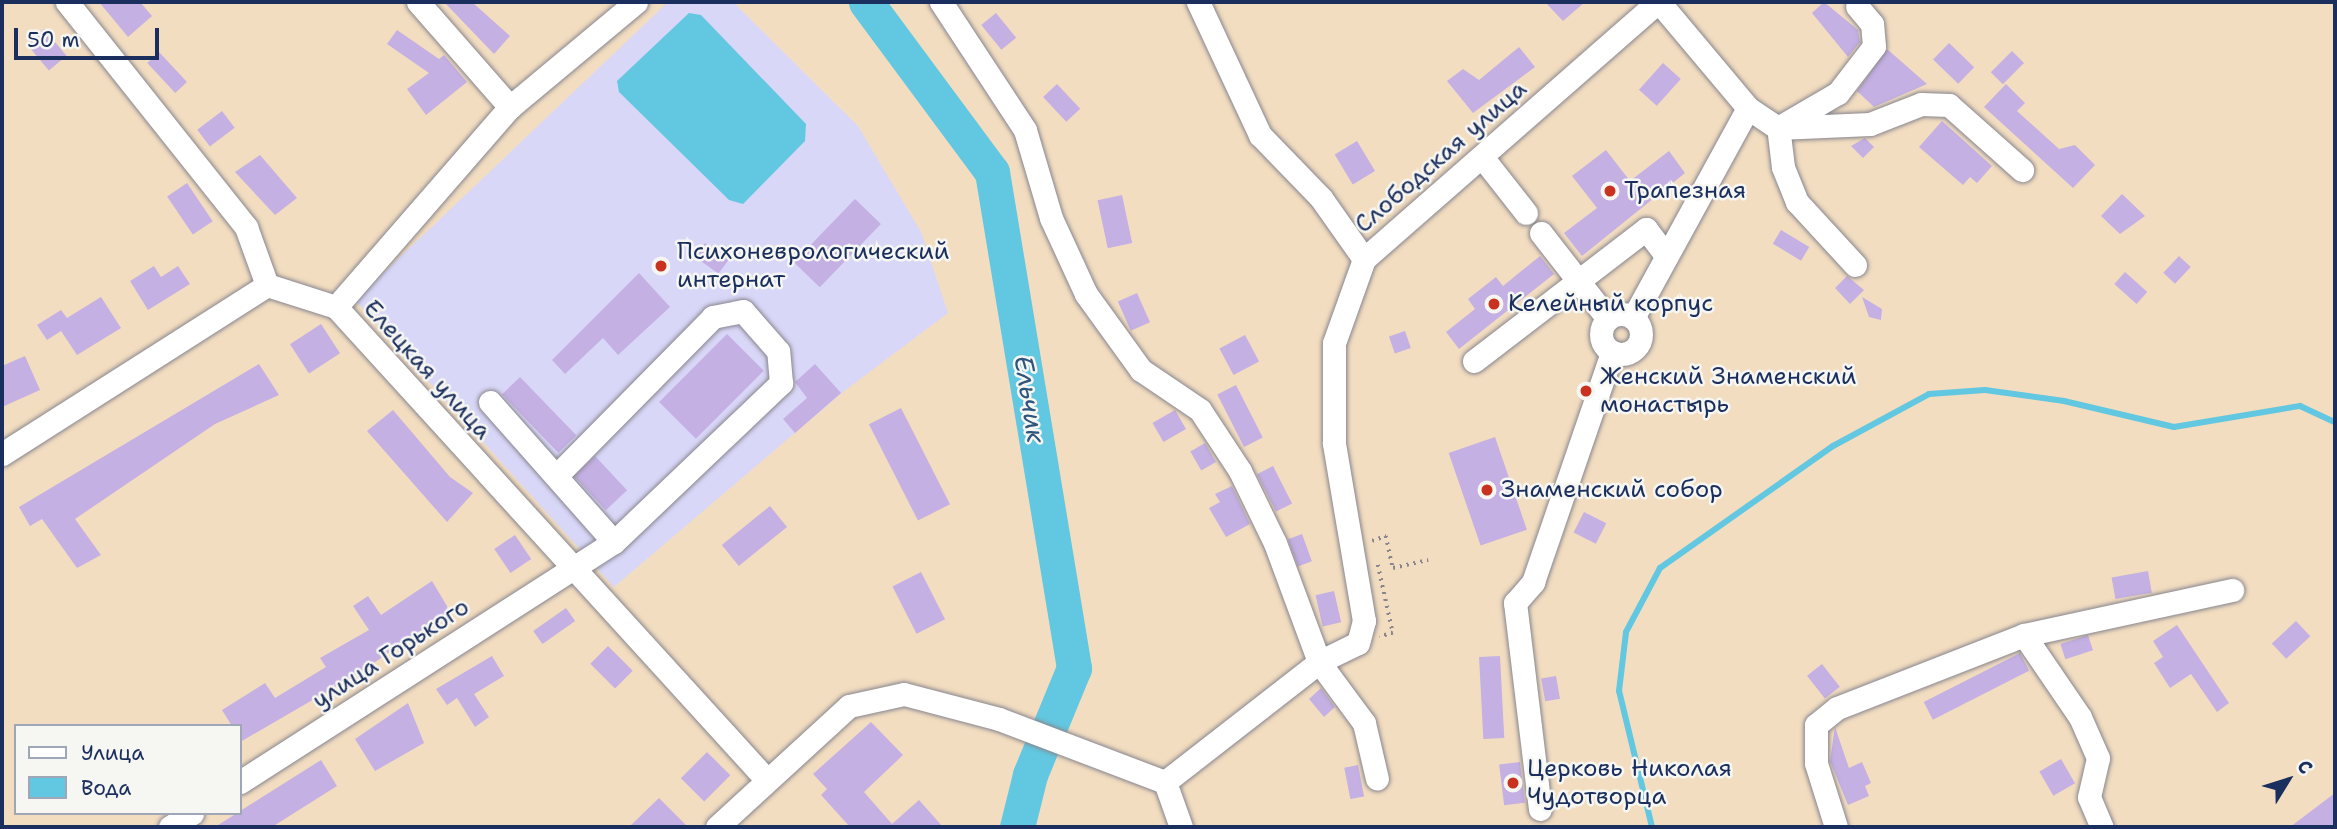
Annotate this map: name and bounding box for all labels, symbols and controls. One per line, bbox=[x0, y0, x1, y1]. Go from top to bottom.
scale bar bbox=[18, 14, 163, 58]
text: 50 m bbox=[27, 26, 80, 54]
street label: Слободская улица bbox=[1349, 75, 1533, 239]
place label: Трапезная bbox=[1624, 177, 1746, 205]
marker: Трапезная bbox=[1602, 183, 1618, 199]
place label: Психоневрологический интернат bbox=[677, 238, 949, 294]
marker: Психоневрологический интернат bbox=[651, 256, 671, 276]
place label: Келейный корпус bbox=[1508, 290, 1713, 318]
street label: Елецкая улица bbox=[357, 294, 497, 446]
marker: Келейный корпус bbox=[1486, 296, 1502, 312]
water label: Ельчик bbox=[1008, 353, 1052, 445]
place label: Женский Знаменский монастырь bbox=[1600, 363, 1856, 419]
marker: Женский Знаменский монастырь bbox=[1578, 383, 1594, 399]
place label: Знаменский собор bbox=[1501, 476, 1723, 504]
marker: Знаменский собор bbox=[1479, 482, 1495, 498]
street label: улица Горького bbox=[307, 593, 475, 715]
legend bbox=[14, 724, 242, 815]
text: Улица bbox=[81, 739, 144, 767]
north arrow bbox=[2253, 745, 2323, 815]
text: С bbox=[2291, 754, 2318, 779]
place label: Церковь Николая Чудотворца bbox=[1527, 755, 1732, 811]
text: Вода bbox=[81, 774, 131, 802]
marker: Церковь Николая Чудотворца bbox=[1505, 775, 1521, 791]

